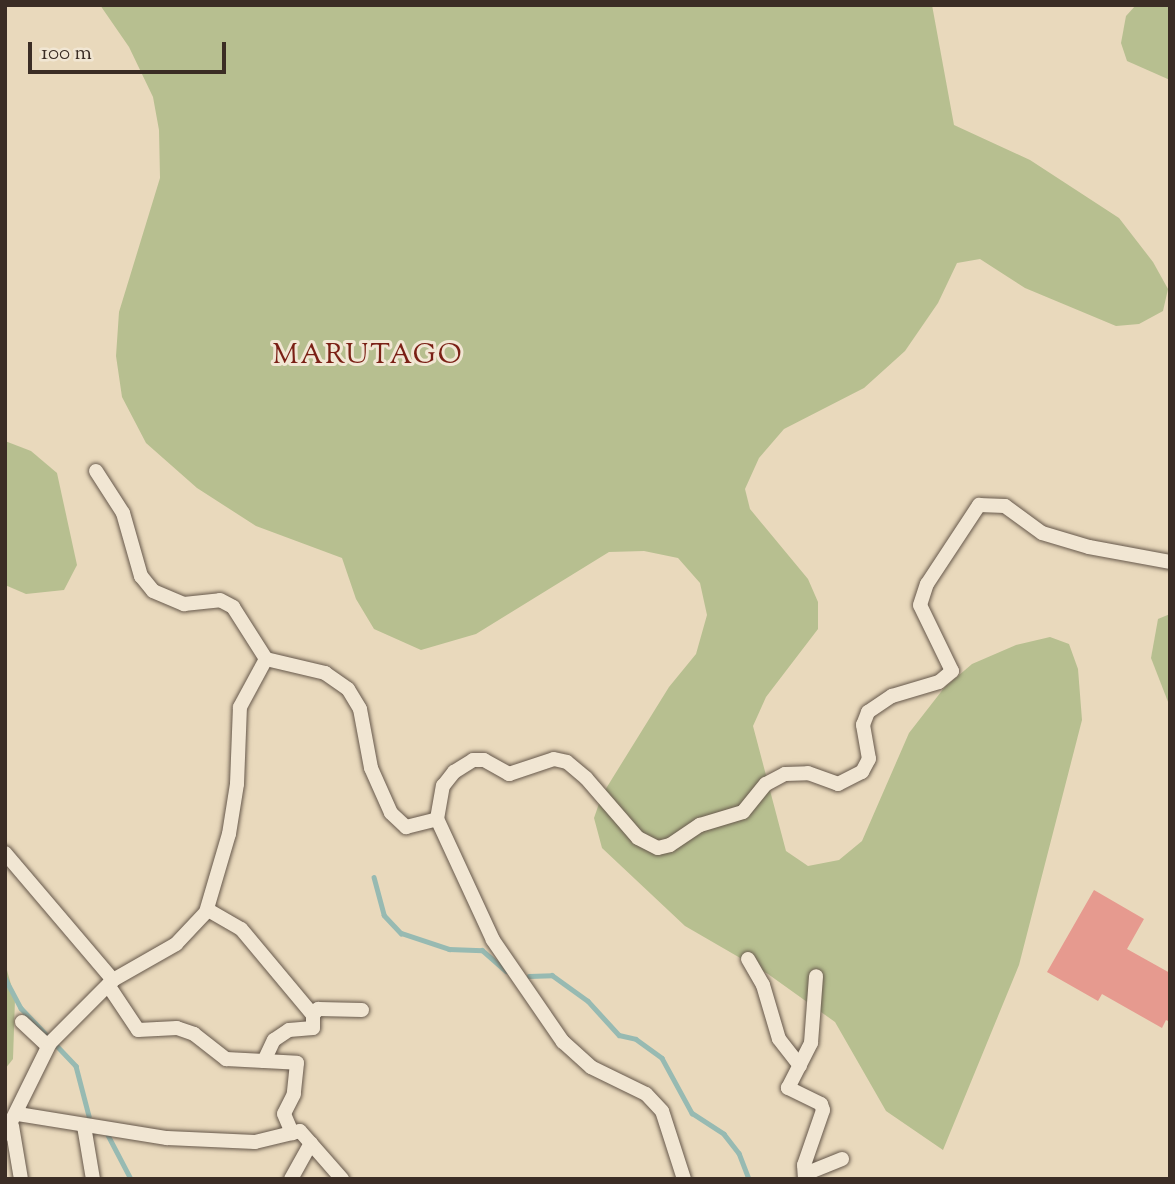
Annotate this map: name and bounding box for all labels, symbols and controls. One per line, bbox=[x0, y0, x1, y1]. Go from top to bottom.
scale bar bbox=[32, 28, 229, 72]
text: 100 m bbox=[41, 39, 92, 69]
district label: MARUTAGO bbox=[273, 339, 463, 373]

